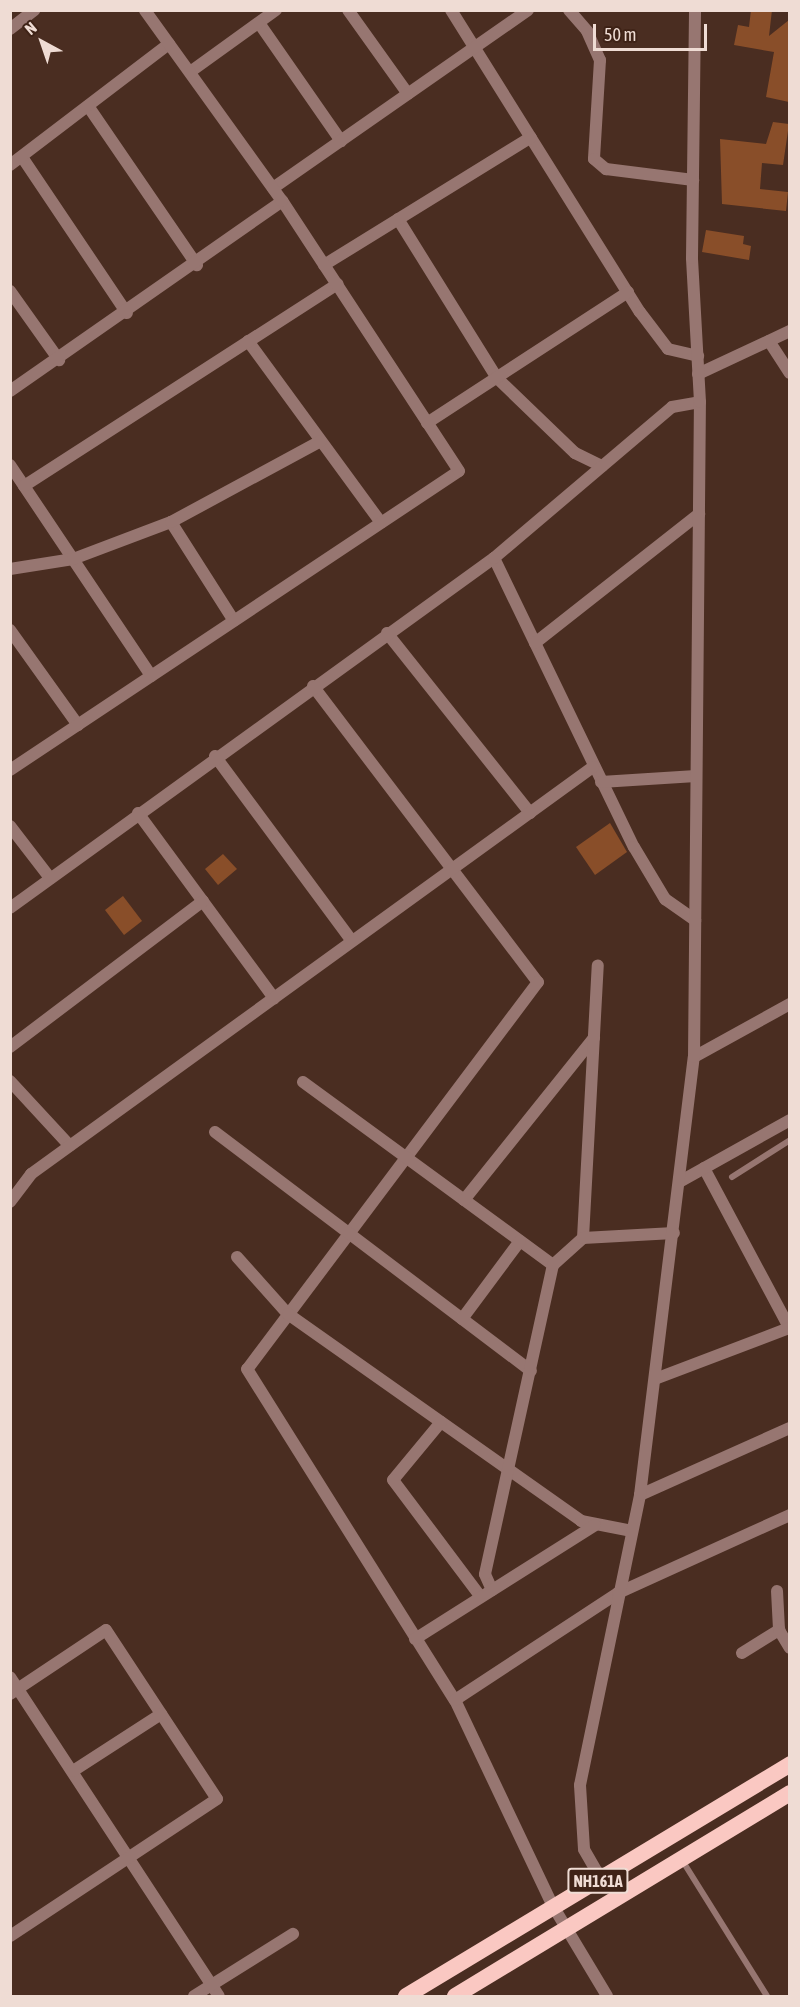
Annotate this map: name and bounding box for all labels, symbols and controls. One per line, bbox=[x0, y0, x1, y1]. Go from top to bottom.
north arrow bbox=[12, 12, 72, 72]
scale bar bbox=[596, 12, 710, 50]
text: N bbox=[21, 18, 40, 38]
text: 50 m bbox=[604, 24, 636, 45]
road number: NH161A bbox=[566, 1868, 630, 1894]

